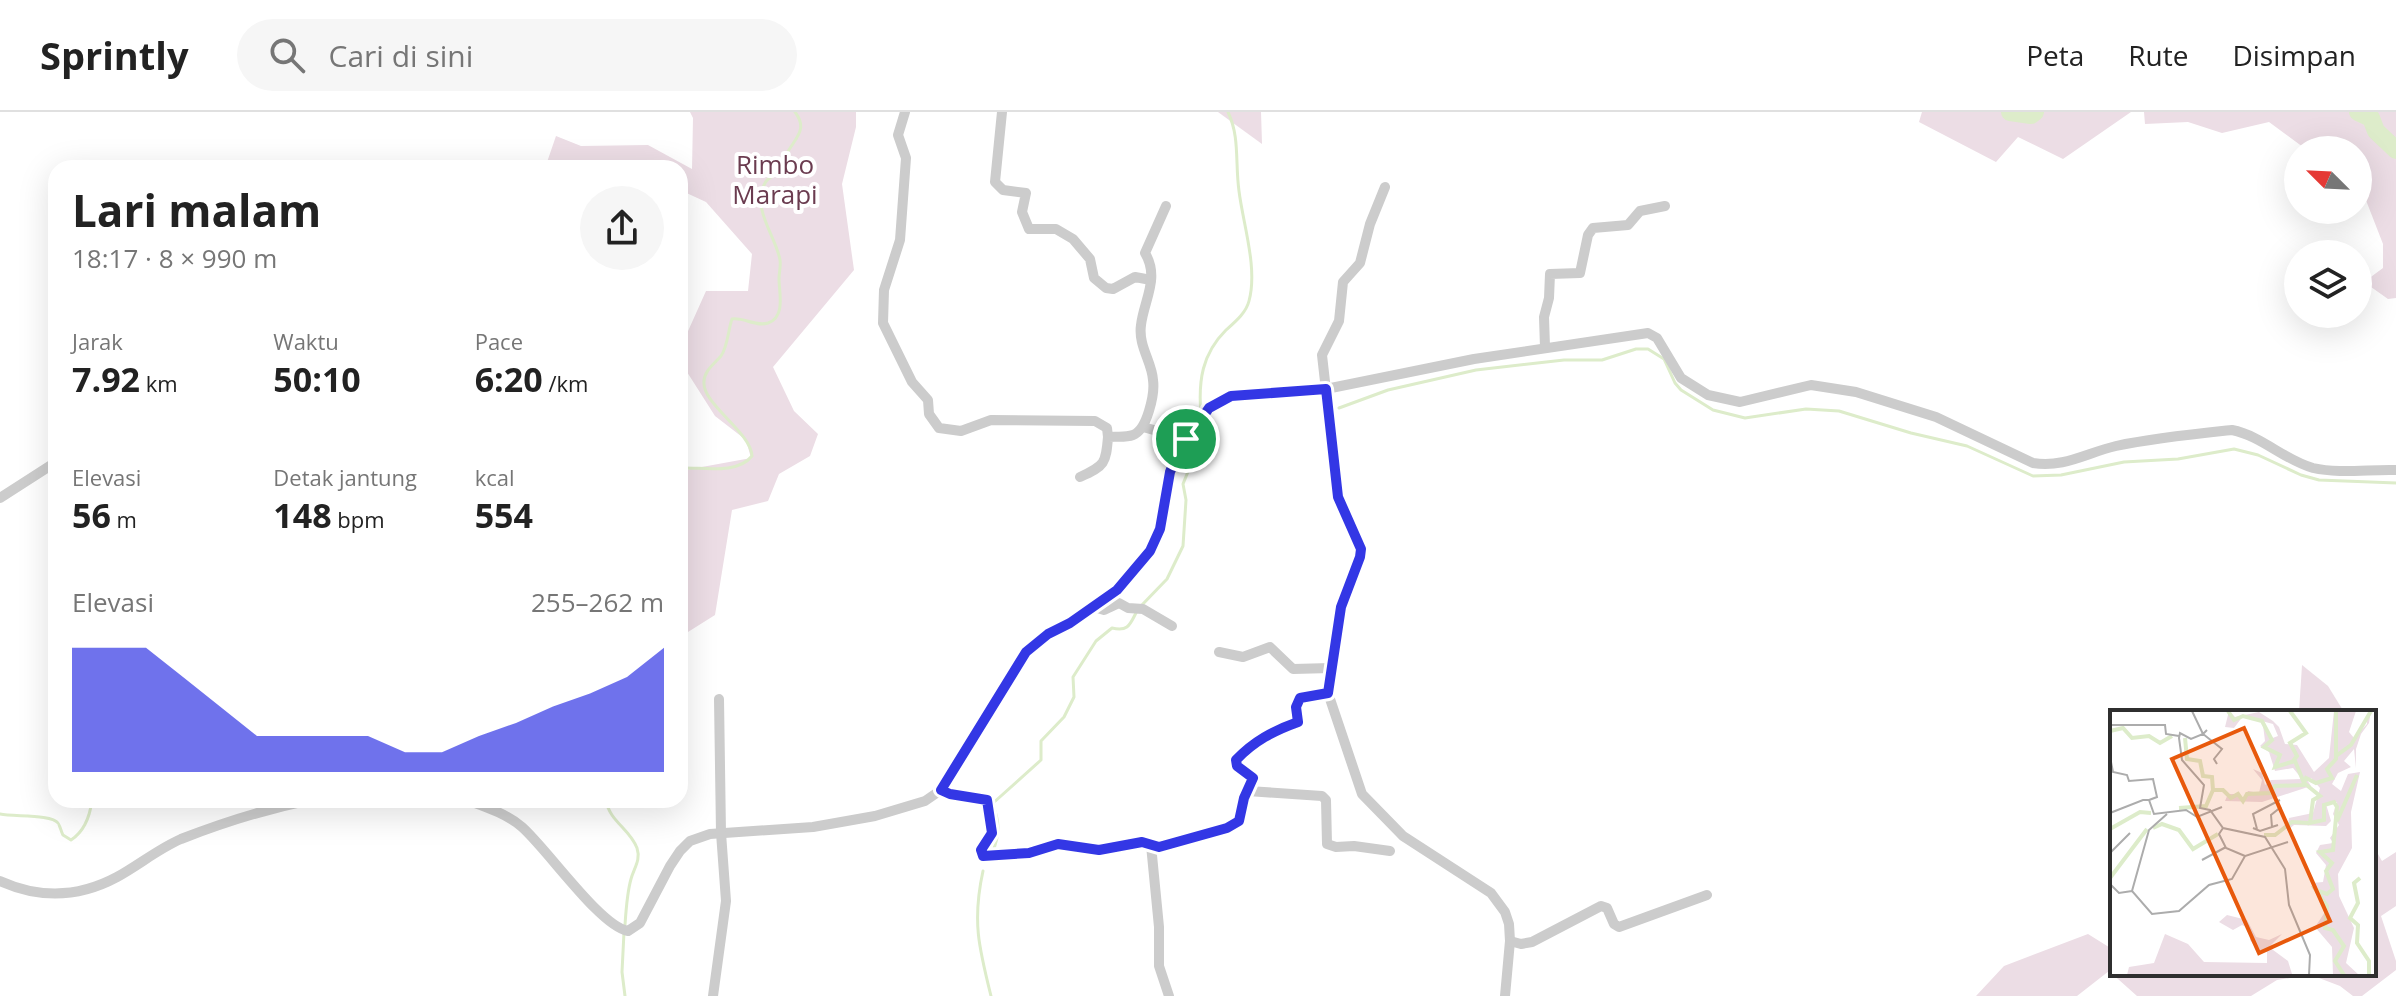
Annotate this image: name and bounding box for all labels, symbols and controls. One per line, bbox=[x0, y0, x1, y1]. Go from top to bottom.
search box bbox=[237, 19, 797, 91]
text: Sprintly bbox=[40, 29, 189, 81]
icon: search bbox=[265, 33, 309, 77]
text: Cari di sini bbox=[329, 35, 473, 76]
text: Peta bbox=[2026, 36, 2084, 74]
text: Rute bbox=[2128, 36, 2188, 74]
text: Disimpan bbox=[2232, 36, 2356, 74]
north arrow bbox=[2284, 136, 2372, 224]
map controls bbox=[2284, 136, 2372, 328]
park label: Rimbo Marapi bbox=[732, 146, 818, 212]
text: Lari malam bbox=[72, 180, 321, 240]
button: share bbox=[580, 186, 664, 270]
text: 18:17 · 8 × 990 m bbox=[72, 240, 277, 276]
button: layers bbox=[2284, 240, 2372, 328]
text: Jarak bbox=[72, 326, 123, 356]
text: Waktu bbox=[273, 326, 339, 356]
text: Pace bbox=[475, 326, 523, 356]
text: 7.92 bbox=[72, 356, 140, 402]
text: 50:10 bbox=[273, 356, 361, 402]
text: 6:20 bbox=[475, 356, 543, 402]
text: km bbox=[140, 368, 178, 398]
text: /km bbox=[543, 368, 588, 398]
pin bbox=[1152, 405, 1220, 473]
icon: arrive bbox=[1164, 417, 1208, 461]
text: Elevasi bbox=[72, 462, 141, 492]
text: Detak jantung bbox=[273, 462, 417, 492]
text: kcal bbox=[475, 462, 515, 492]
text: 56 bbox=[72, 492, 111, 538]
text: 148 bbox=[273, 492, 332, 538]
text: 554 bbox=[475, 492, 533, 538]
text: m bbox=[111, 504, 137, 534]
text: bpm bbox=[332, 504, 385, 534]
text: Elevasi bbox=[72, 584, 154, 620]
text: 255–262 m bbox=[531, 584, 664, 620]
inset map bbox=[2110, 710, 2376, 976]

